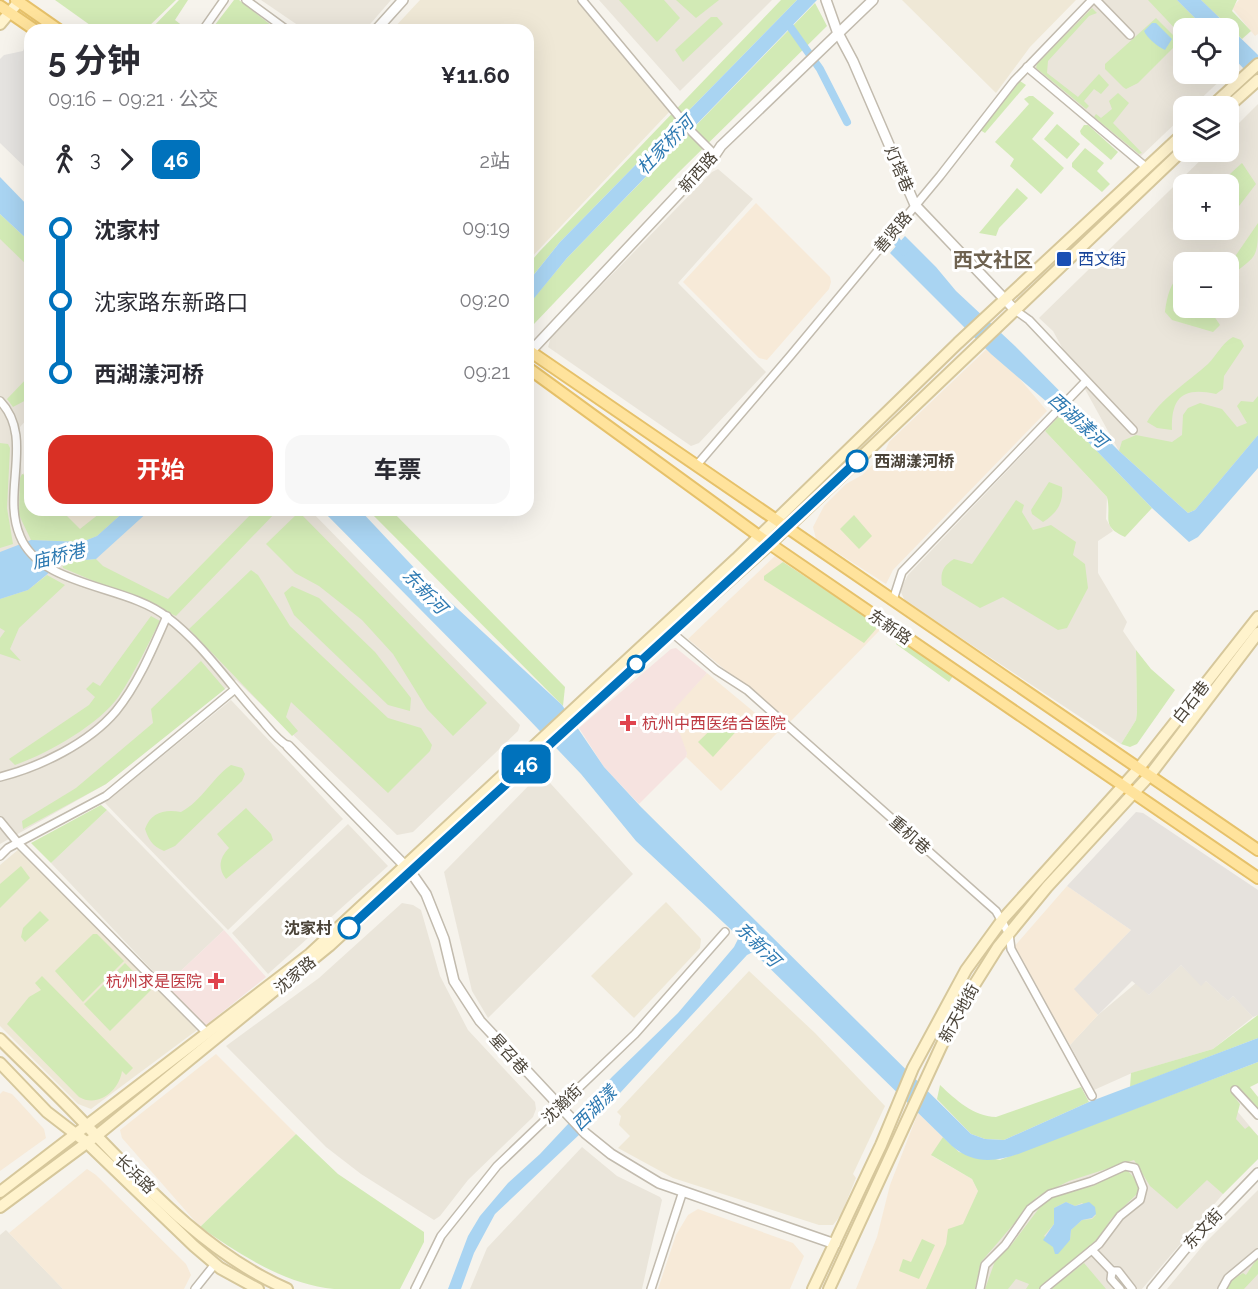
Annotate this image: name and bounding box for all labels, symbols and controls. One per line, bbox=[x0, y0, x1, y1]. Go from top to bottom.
map controls bbox=[1173, 18, 1239, 318]
button: locate bbox=[1173, 18, 1239, 84]
text: 5 分钟 bbox=[48, 41, 140, 80]
text: ¥11.60 bbox=[441, 62, 510, 88]
text: 09:16 – 09:21 · 公交 bbox=[48, 87, 219, 111]
button: layers bbox=[1173, 96, 1239, 162]
water label: 杜家桥河 bbox=[632, 110, 700, 178]
icon: walk bbox=[48, 143, 81, 176]
icon: forward bbox=[110, 143, 143, 176]
street label: 灯塔巷 bbox=[881, 143, 917, 195]
text: 3 bbox=[90, 147, 101, 171]
text: 46 bbox=[164, 147, 188, 172]
street label: 新西路 bbox=[675, 148, 721, 196]
text: 2站 bbox=[480, 149, 510, 173]
button: + bbox=[1173, 174, 1239, 240]
street label: 善贤路 bbox=[870, 208, 916, 256]
text: 09:19 bbox=[462, 216, 510, 240]
text: 沈家村 bbox=[94, 217, 160, 243]
district label: 西文社区 bbox=[953, 248, 1033, 272]
marker: 西文街 bbox=[1055, 250, 1073, 268]
place label: 西文街 bbox=[1078, 250, 1126, 269]
button: − bbox=[1173, 252, 1239, 318]
text: 09:20 bbox=[460, 288, 510, 312]
text: 沈家路东新路口 bbox=[94, 289, 248, 315]
text: 09:21 bbox=[463, 360, 510, 384]
text: 西湖漾河桥 bbox=[94, 361, 204, 387]
water label: 西湖漾河 bbox=[1044, 388, 1114, 454]
button: 开始 bbox=[48, 435, 273, 504]
button: 车票 bbox=[285, 435, 510, 504]
marker: 西湖漾河桥 bbox=[846, 450, 868, 472]
place label: 西湖漾河桥 bbox=[874, 452, 955, 471]
water label: 庙桥港 bbox=[29, 539, 90, 573]
water label: 东新河 bbox=[399, 564, 453, 620]
street label: 东新路 bbox=[865, 605, 915, 649]
unlabelled marker bbox=[627, 655, 645, 673]
street label: 白石巷 bbox=[1169, 677, 1213, 727]
marker: 杭州中西医结合医院 bbox=[619, 714, 637, 732]
place label: 杭州中西医结合医院 bbox=[642, 714, 786, 733]
line badge: 46 bbox=[499, 744, 553, 783]
text: 46 bbox=[514, 752, 538, 777]
street label: 重机巷 bbox=[886, 812, 934, 858]
marker: 沈家村 bbox=[338, 917, 360, 939]
water label: 东新河 bbox=[731, 917, 787, 973]
place label: 沈家村 bbox=[284, 919, 332, 938]
street label: 沈家路 bbox=[271, 952, 319, 998]
place label: 杭州求是医院 bbox=[106, 972, 202, 991]
marker: 杭州求是医院 bbox=[207, 972, 225, 990]
street label: 新天地街 bbox=[935, 980, 983, 1046]
street label: 星召巷 bbox=[486, 1030, 532, 1078]
street label: 沈瀚街 bbox=[538, 1080, 586, 1128]
water label: 西湖漾 bbox=[567, 1080, 622, 1135]
street label: 长浜路 bbox=[111, 1150, 159, 1198]
street label: 东文街 bbox=[1180, 1205, 1226, 1253]

